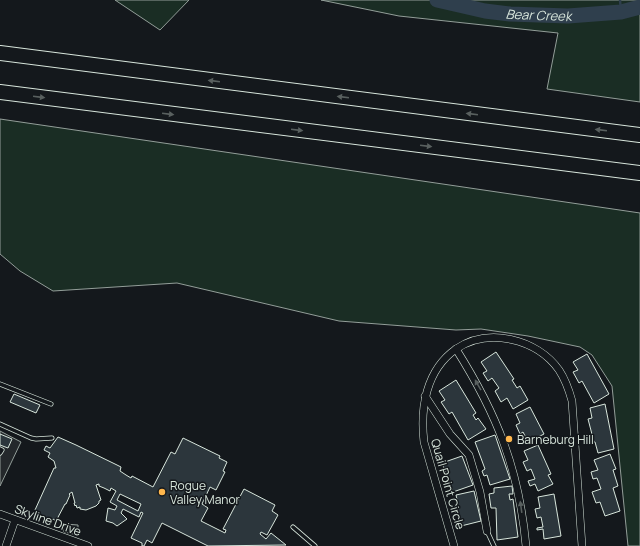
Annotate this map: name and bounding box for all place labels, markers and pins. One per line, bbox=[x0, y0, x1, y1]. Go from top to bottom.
place label: Barneburg Hill bbox=[517, 431, 594, 448]
marker: Barneburg Hill bbox=[504, 434, 514, 444]
place label: Rogue Valley Manor bbox=[170, 477, 241, 508]
marker: Rogue Valley Manor bbox=[157, 487, 167, 497]

